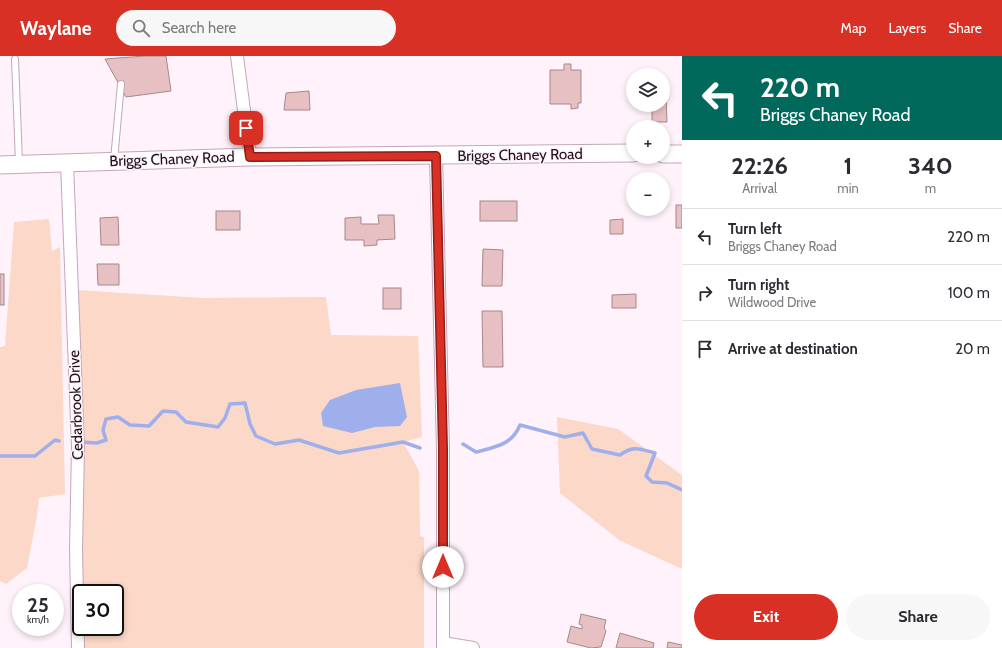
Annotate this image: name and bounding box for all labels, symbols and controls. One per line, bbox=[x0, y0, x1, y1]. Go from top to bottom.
search box bbox=[116, 10, 396, 46]
text: Waylane bbox=[20, 17, 92, 40]
icon: search bbox=[130, 17, 152, 39]
text: Search here bbox=[162, 19, 236, 37]
text: Map bbox=[841, 19, 866, 37]
text: Layers bbox=[888, 19, 926, 37]
text: Share bbox=[948, 19, 982, 37]
map controls bbox=[626, 68, 670, 216]
button: layers bbox=[626, 68, 670, 112]
text: 220 m bbox=[760, 70, 840, 104]
icon: left bbox=[694, 72, 746, 124]
text: Briggs Chaney Road bbox=[760, 104, 910, 126]
pin bbox=[229, 111, 263, 145]
icon: arrive bbox=[235, 117, 257, 139]
button: + bbox=[626, 120, 670, 164]
street label: Briggs Chaney Road bbox=[457, 145, 583, 165]
street label: Briggs Chaney Road bbox=[109, 148, 235, 170]
text: 22:26 bbox=[731, 151, 788, 180]
text: 1 bbox=[844, 151, 852, 180]
text: 340 bbox=[908, 151, 953, 180]
button: − bbox=[626, 172, 670, 216]
text: Arrival bbox=[742, 180, 777, 196]
text: min bbox=[837, 180, 859, 196]
text: m bbox=[925, 180, 936, 196]
text: Turn left bbox=[728, 220, 782, 238]
icon: left bbox=[694, 226, 716, 248]
text: 220 m bbox=[947, 228, 990, 246]
text: Briggs Chaney Road bbox=[728, 238, 837, 254]
text: Turn right bbox=[728, 276, 789, 294]
icon: right bbox=[694, 282, 716, 304]
text: 100 m bbox=[948, 284, 990, 302]
text: Wildwood Drive bbox=[728, 294, 816, 310]
icon: arrive bbox=[694, 338, 716, 360]
text: Arrive at destination bbox=[728, 340, 858, 358]
text: 20 m bbox=[955, 340, 990, 358]
street label: Cedarbrook Drive bbox=[65, 349, 87, 460]
position arrow bbox=[422, 546, 464, 588]
speed limit sign: 30 bbox=[72, 584, 124, 636]
text: 25 bbox=[27, 593, 49, 617]
button: Exit bbox=[694, 594, 838, 640]
button: Share bbox=[846, 594, 990, 640]
text: km/h bbox=[27, 613, 49, 626]

